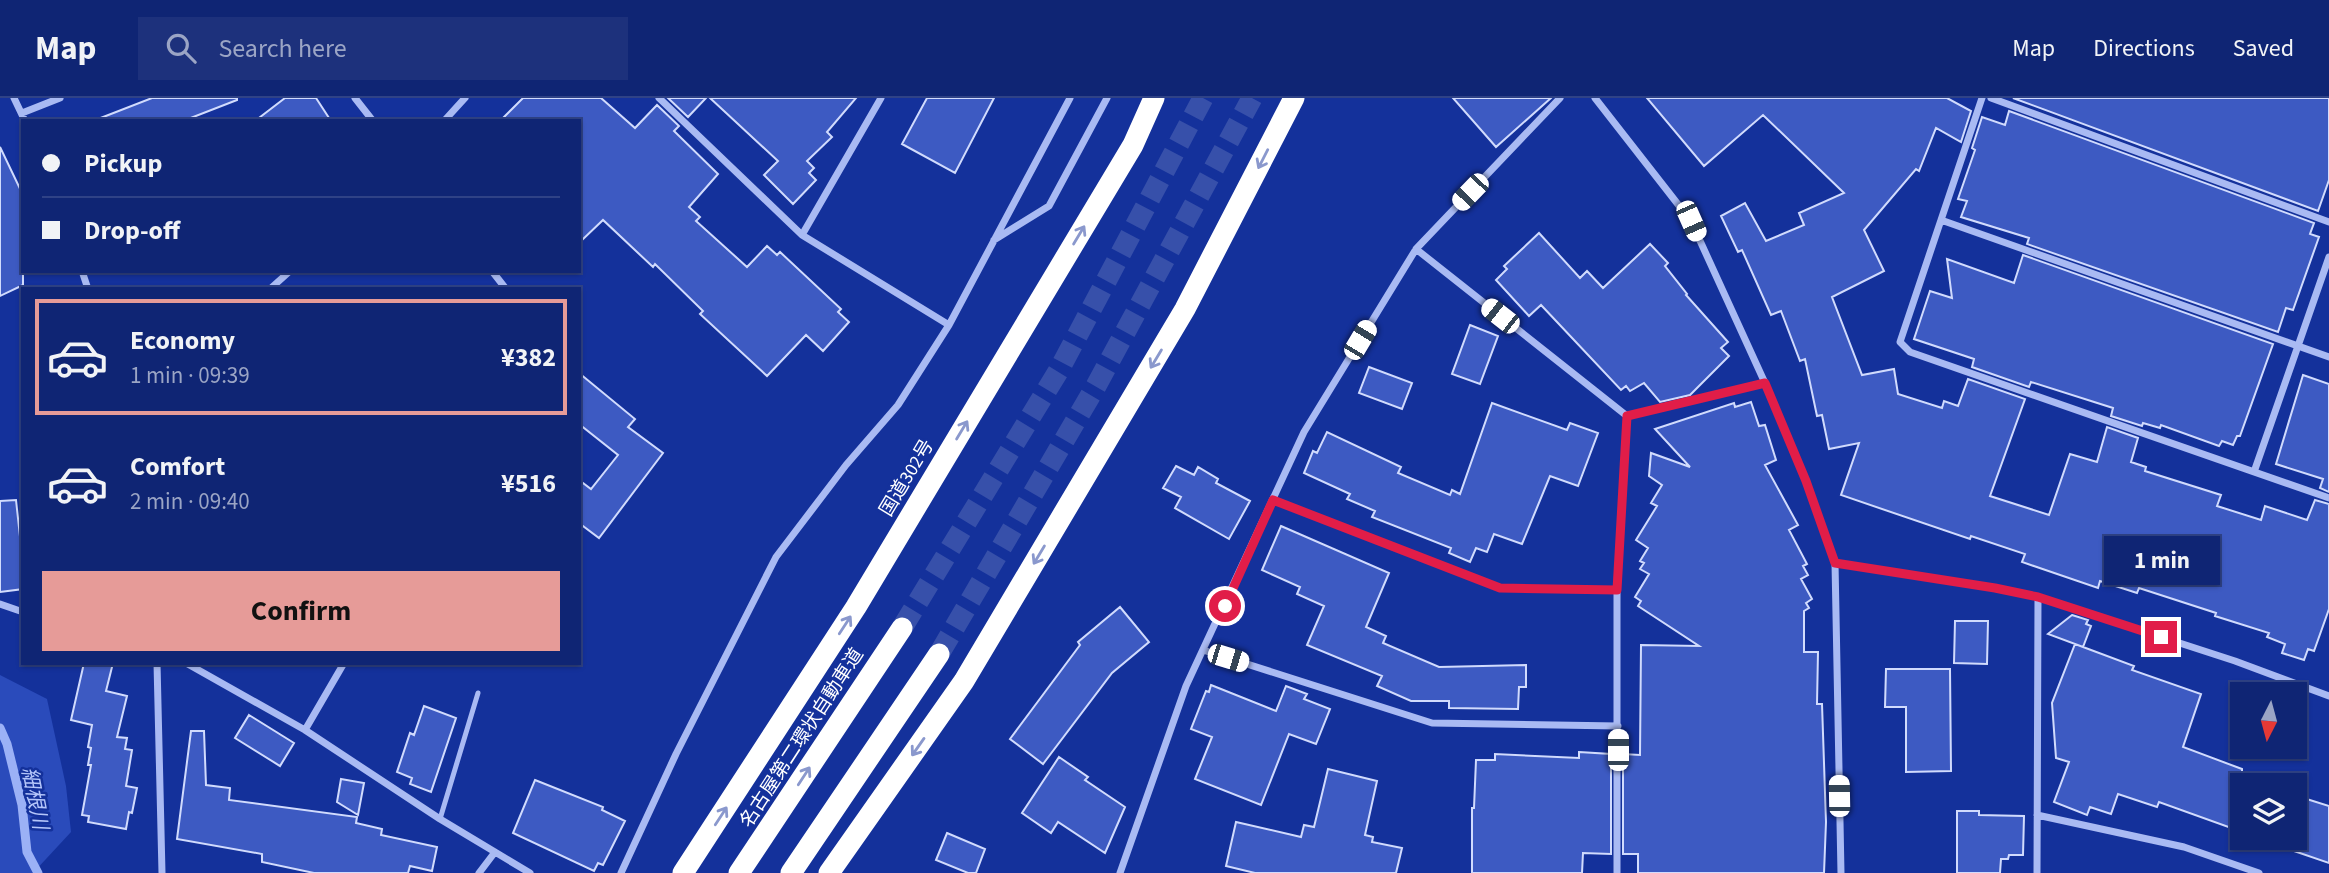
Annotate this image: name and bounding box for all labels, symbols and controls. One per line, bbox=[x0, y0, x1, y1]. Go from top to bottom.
search box bbox=[138, 17, 628, 80]
text: Map bbox=[35, 25, 96, 72]
icon: search bbox=[162, 29, 200, 67]
text: Search here bbox=[218, 30, 347, 67]
text: Map bbox=[2012, 31, 2055, 66]
text: Directions bbox=[2093, 31, 2195, 66]
text: Saved bbox=[2233, 31, 2294, 66]
text: Pickup bbox=[84, 145, 162, 182]
one-way arrow bbox=[1255, 148, 1269, 169]
car bbox=[1448, 170, 1493, 214]
car bbox=[1673, 198, 1710, 244]
text: Drop-off bbox=[84, 212, 180, 249]
one-way arrow bbox=[1072, 225, 1086, 245]
car bbox=[1477, 295, 1524, 337]
car bbox=[1341, 317, 1380, 363]
text: Economy bbox=[130, 322, 235, 359]
icon: car bbox=[46, 326, 109, 389]
text: ¥382 bbox=[501, 339, 556, 376]
one-way arrow bbox=[1148, 349, 1162, 369]
text: 1 min · 09:39 bbox=[130, 359, 250, 392]
one-way arrow bbox=[955, 421, 969, 441]
street label: 国道302号 bbox=[873, 434, 941, 522]
text: Comfort bbox=[130, 448, 225, 485]
icon: car bbox=[46, 452, 109, 515]
text: ¥516 bbox=[501, 465, 556, 502]
text: 2 min · 09:40 bbox=[130, 485, 250, 518]
callout: 1 min bbox=[2103, 536, 2219, 584]
one-way arrow bbox=[1032, 544, 1046, 564]
text: 1 min bbox=[2134, 544, 2190, 577]
button: Confirm bbox=[42, 571, 560, 651]
route start bbox=[1209, 590, 1241, 622]
one-way arrow bbox=[837, 616, 852, 635]
route end bbox=[2145, 621, 2177, 653]
car bbox=[1205, 642, 1252, 674]
street label: 名古屋第二環状自動車道 bbox=[734, 643, 870, 833]
north arrow bbox=[2230, 682, 2306, 760]
map controls bbox=[2230, 682, 2307, 850]
car bbox=[1608, 729, 1629, 771]
one-way arrow bbox=[911, 737, 925, 756]
water label: 細根川 bbox=[14, 764, 56, 834]
one-way arrow bbox=[797, 766, 811, 786]
button: layers bbox=[2230, 773, 2307, 850]
car bbox=[1829, 775, 1850, 817]
one-way arrow bbox=[714, 807, 728, 827]

